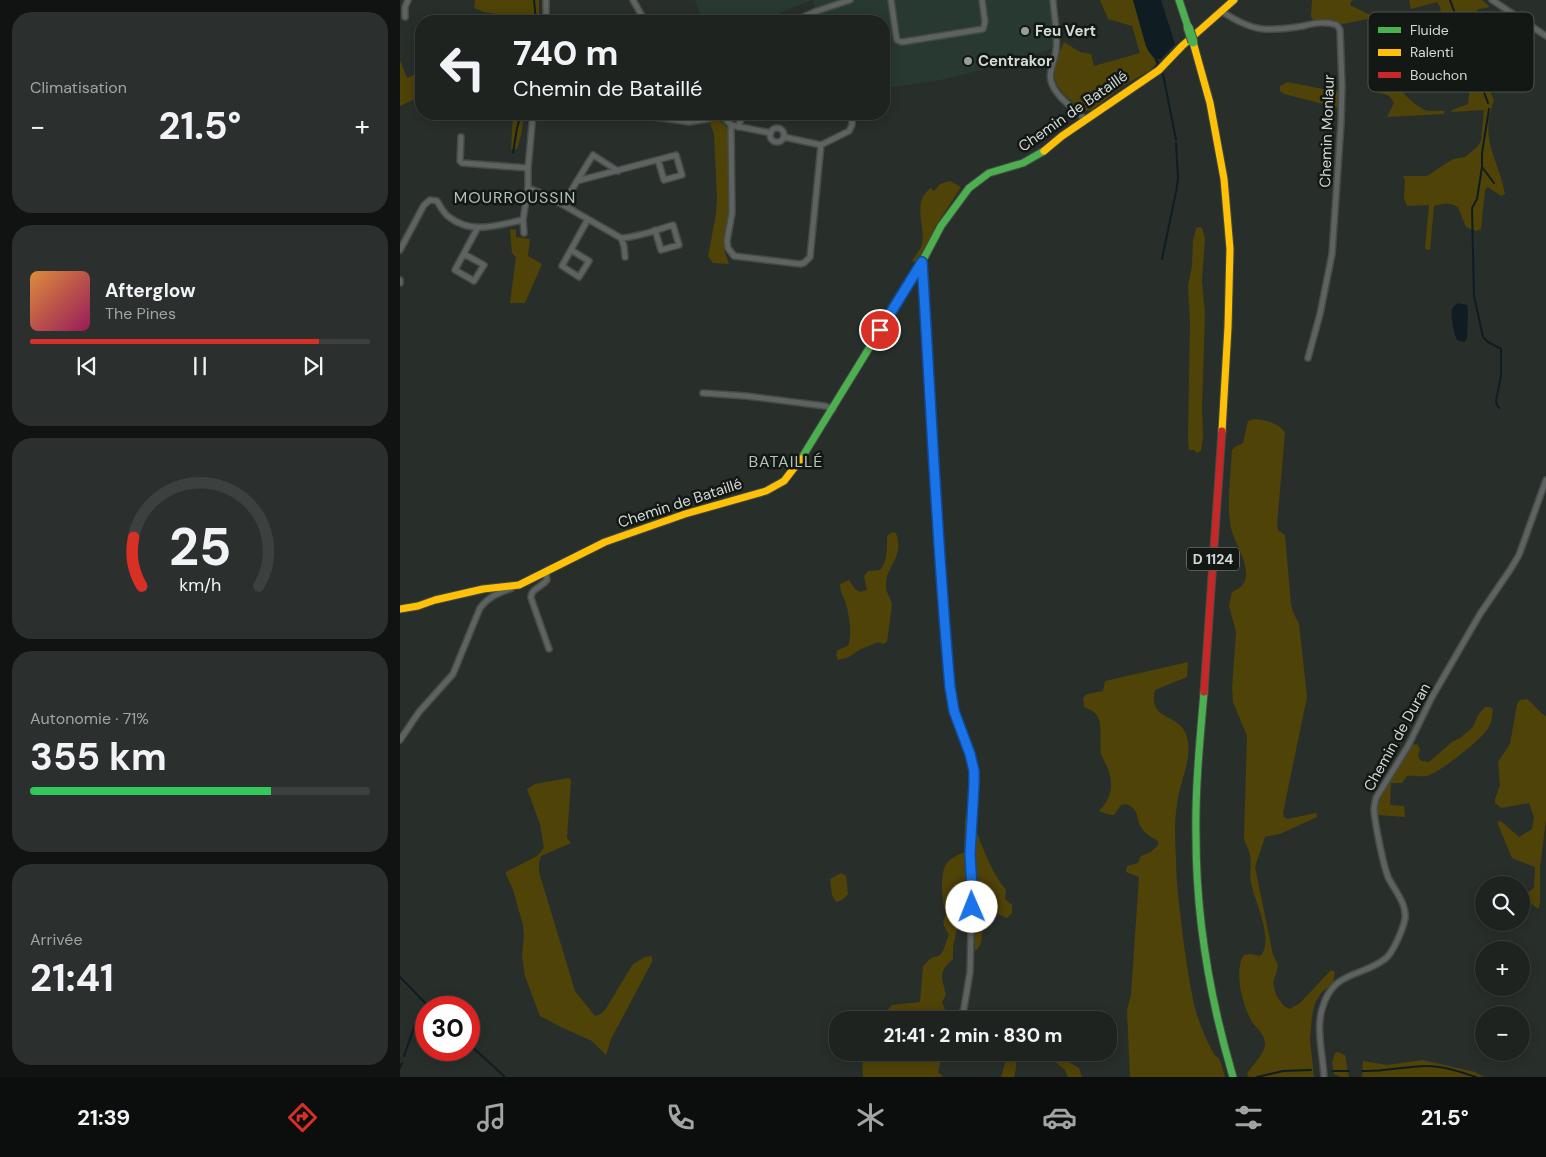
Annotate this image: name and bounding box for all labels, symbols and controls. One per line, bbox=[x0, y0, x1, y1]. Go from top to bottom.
legend bbox=[1368, 12, 1534, 92]
place label: Feu Vert bbox=[1035, 21, 1096, 41]
text: Fluide bbox=[1410, 21, 1449, 39]
marker: Feu Vert bbox=[1019, 25, 1031, 37]
text: 740 m bbox=[513, 30, 618, 76]
icon: left bbox=[430, 35, 495, 100]
text: Ralenti bbox=[1410, 43, 1454, 61]
place label: Centrakor bbox=[978, 51, 1052, 71]
marker: Centrakor bbox=[962, 55, 974, 67]
street label: Chemin de Bataillé bbox=[1014, 66, 1132, 156]
text: Bouchon bbox=[1410, 66, 1467, 84]
text: Chemin de Bataillé bbox=[513, 74, 703, 103]
street label: Chemin Monlaur bbox=[1315, 74, 1339, 188]
text: Climatisation bbox=[30, 77, 127, 98]
text: 21.5° bbox=[159, 101, 241, 151]
text: − bbox=[30, 108, 45, 145]
text: + bbox=[355, 108, 370, 145]
district label: MOURROUSSIN bbox=[454, 187, 576, 208]
text: Afterglow bbox=[105, 278, 196, 303]
text: The Pines bbox=[105, 303, 176, 324]
pin bbox=[859, 309, 901, 351]
icon: arrive bbox=[866, 316, 894, 344]
icon: previous bbox=[73, 352, 101, 380]
icon: pause bbox=[186, 352, 214, 380]
icon: next bbox=[299, 352, 327, 380]
district label: BATAILLÉ bbox=[749, 451, 823, 472]
street label: Chemin de Bataillé bbox=[615, 474, 745, 532]
text: 25 bbox=[169, 513, 231, 581]
road number: D 1124 bbox=[1187, 548, 1239, 570]
text: km/h bbox=[179, 573, 221, 597]
street label: Chemin de Duran bbox=[1359, 679, 1435, 795]
text: Autonomie · 71% bbox=[30, 708, 149, 729]
text: 355 km bbox=[30, 732, 167, 782]
map controls bbox=[1475, 876, 1530, 1061]
button: search bbox=[1475, 876, 1530, 931]
position arrow bbox=[945, 880, 997, 932]
text: Arrivée bbox=[30, 929, 83, 950]
button: + bbox=[1475, 941, 1530, 996]
text: 21:41 bbox=[30, 953, 114, 1003]
speed limit sign: 30 bbox=[415, 996, 480, 1061]
button: − bbox=[1475, 1006, 1530, 1061]
text: 21:41 · 2 min · 830 m bbox=[884, 1023, 1062, 1048]
icon: directions bbox=[285, 1100, 320, 1135]
icon: music bbox=[474, 1100, 509, 1135]
icon: phone bbox=[663, 1100, 698, 1135]
icon: climate bbox=[853, 1100, 888, 1135]
icon: car bbox=[1042, 1100, 1077, 1135]
icon: filters bbox=[1231, 1100, 1266, 1135]
text: 21:39 bbox=[77, 1103, 130, 1132]
text: 21.5° bbox=[1421, 1103, 1469, 1132]

